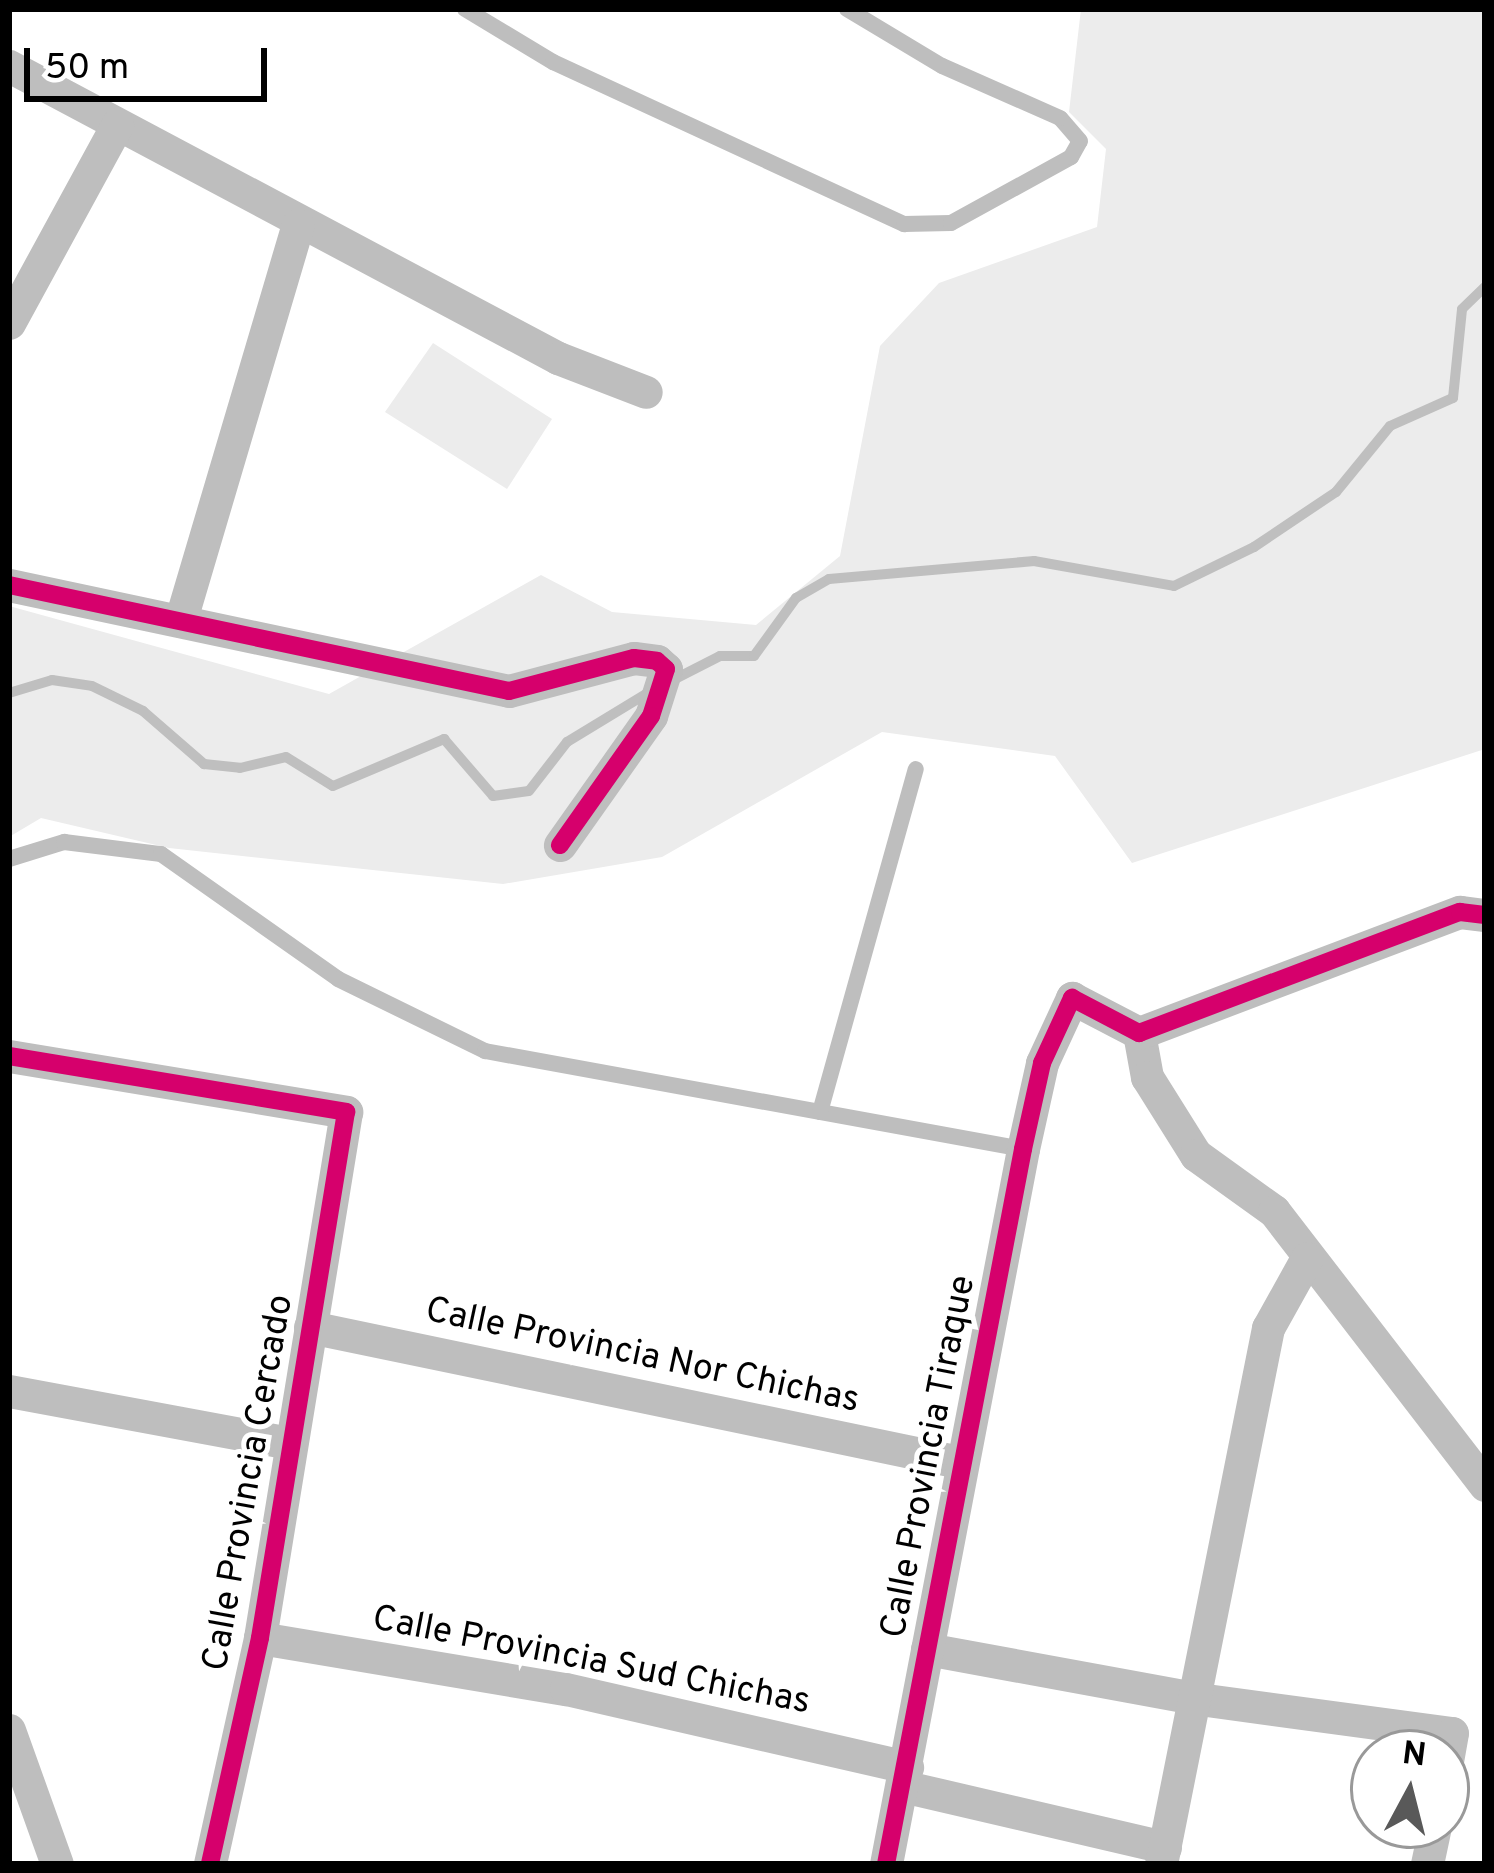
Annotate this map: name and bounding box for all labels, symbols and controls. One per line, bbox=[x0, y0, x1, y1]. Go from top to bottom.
scale bar bbox=[30, 24, 273, 98]
text: 50 m bbox=[45, 46, 129, 92]
street label: Calle Provincia Tiraque bbox=[873, 1271, 987, 1643]
street label: Calle Provincia Nor Chichas bbox=[421, 1290, 863, 1424]
street label: Calle Provincia Cercado bbox=[196, 1292, 304, 1674]
street label: Calle Provincia Sud Chichas bbox=[369, 1598, 813, 1726]
north arrow bbox=[1350, 1729, 1470, 1849]
text: N bbox=[1400, 1734, 1428, 1779]

